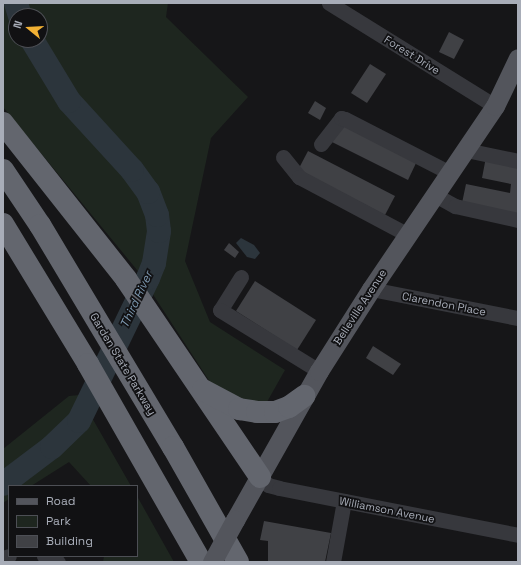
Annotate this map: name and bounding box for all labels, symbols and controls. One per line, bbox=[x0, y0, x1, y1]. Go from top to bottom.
north arrow bbox=[8, 8, 48, 48]
text: N bbox=[10, 19, 25, 30]
street label: Forest Drive bbox=[382, 33, 442, 77]
street label: Belleville Avenue bbox=[331, 267, 389, 347]
water label: Third River bbox=[118, 269, 156, 331]
street label: Clarendon Place bbox=[401, 289, 487, 319]
street label: Garden State Parkway bbox=[87, 310, 159, 418]
legend bbox=[8, 485, 138, 557]
text: Road bbox=[46, 493, 75, 509]
street label: Williamson Avenue bbox=[338, 494, 436, 526]
text: Park bbox=[46, 513, 71, 529]
text: Building bbox=[46, 533, 93, 549]

